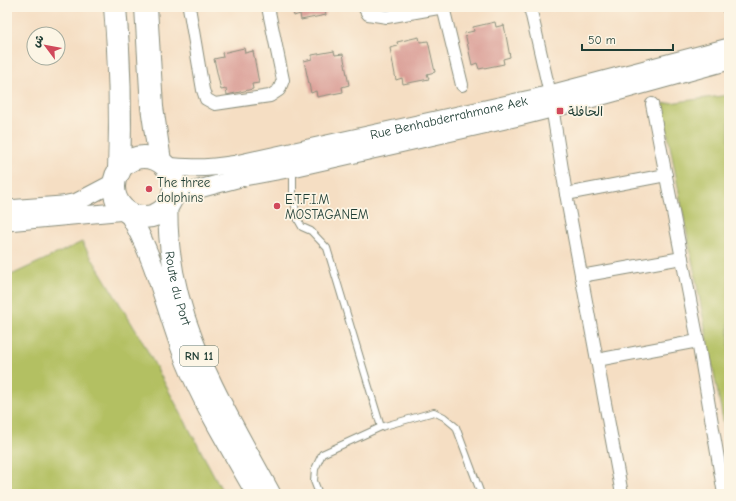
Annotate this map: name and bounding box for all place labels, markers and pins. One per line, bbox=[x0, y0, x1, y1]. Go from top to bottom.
place label: الحافلة bbox=[568, 104, 603, 119]
marker: الحافلة bbox=[555, 106, 565, 116]
place label: The three dolphins bbox=[157, 175, 211, 205]
marker: The three dolphins bbox=[144, 184, 154, 194]
place label: E.T.F.I.M MOSTAGANEM bbox=[285, 192, 369, 222]
marker: E.T.F.I.M MOSTAGANEM bbox=[272, 201, 282, 211]

